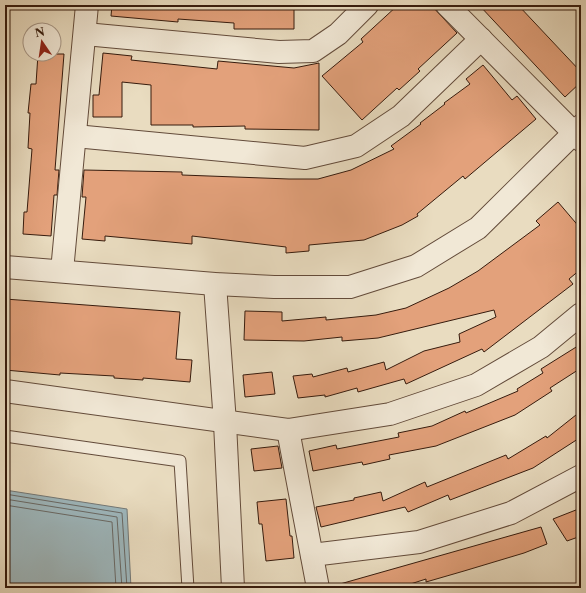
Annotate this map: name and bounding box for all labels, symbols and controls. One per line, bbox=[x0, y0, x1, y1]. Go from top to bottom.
north arrow bbox=[22, 22, 62, 62]
text: N bbox=[34, 24, 46, 40]

